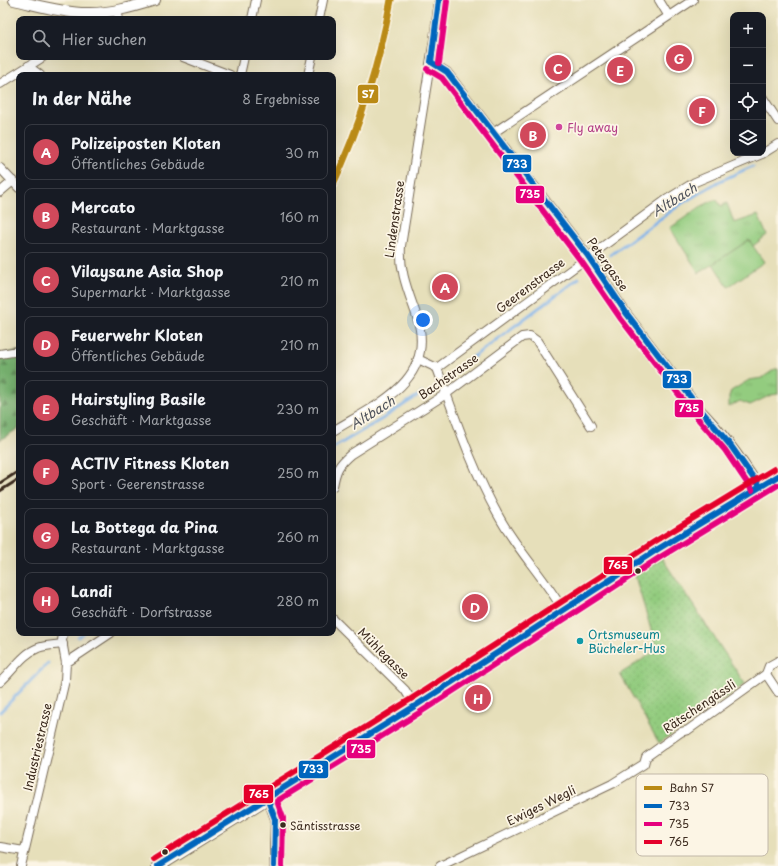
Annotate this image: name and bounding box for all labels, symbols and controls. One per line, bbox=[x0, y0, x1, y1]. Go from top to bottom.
map controls bbox=[730, 12, 766, 156]
button: + bbox=[730, 12, 766, 48]
search box bbox=[16, 16, 336, 60]
icon: search bbox=[30, 27, 52, 49]
text: Hier suchen bbox=[62, 27, 147, 50]
pin: G bbox=[666, 43, 692, 73]
button: − bbox=[730, 48, 766, 84]
pin: C bbox=[545, 53, 571, 83]
pin: E bbox=[607, 55, 633, 85]
line badge: S7 bbox=[357, 84, 379, 104]
button: locate bbox=[730, 84, 766, 120]
text: In der Nähe bbox=[32, 85, 131, 111]
text: S7 bbox=[362, 85, 375, 102]
text: 8 Ergebnisse bbox=[242, 89, 320, 108]
pin: F bbox=[689, 96, 715, 126]
place label: Fly away bbox=[567, 118, 618, 136]
pin: B bbox=[520, 120, 546, 150]
button: layers bbox=[730, 120, 766, 156]
marker: Fly away bbox=[554, 122, 564, 132]
text: Polizeiposten Kloten bbox=[71, 131, 221, 154]
text: A bbox=[41, 143, 51, 162]
text: 30 m bbox=[285, 143, 319, 162]
text: Öffentliches Gebäude bbox=[71, 154, 205, 173]
line badge: 733 bbox=[502, 154, 532, 173]
text: 733 bbox=[507, 155, 528, 172]
water label: Altbach bbox=[648, 178, 700, 220]
street label: Lindenstrasse bbox=[380, 179, 408, 259]
line badge: 735 bbox=[515, 185, 545, 204]
text: 735 bbox=[520, 185, 540, 202]
text: Mercato bbox=[71, 195, 135, 218]
text: B bbox=[42, 207, 50, 226]
text: 160 m bbox=[280, 207, 319, 226]
text: Restaurant · Marktgasse bbox=[71, 218, 224, 237]
street label: Petergasse bbox=[583, 234, 633, 294]
street label: Geerenstrasse bbox=[492, 253, 568, 317]
text: Vilaysane Asia Shop bbox=[71, 259, 223, 282]
text: C bbox=[41, 271, 51, 290]
text: 210 m bbox=[280, 271, 319, 290]
pin: A bbox=[432, 272, 458, 302]
text: Supermarkt · Marktgasse bbox=[71, 282, 230, 301]
your location bbox=[413, 310, 433, 330]
text: Feuerwehr Kloten bbox=[71, 323, 203, 346]
text: D bbox=[41, 335, 51, 354]
text: 210 m bbox=[280, 335, 319, 354]
text: Öffentliches Gebäude bbox=[71, 346, 205, 365]
street label: Bachstrasse bbox=[414, 349, 482, 403]
line badge: 733 bbox=[662, 370, 692, 389]
text: 733 bbox=[667, 370, 688, 387]
text: Hairstyling Basile bbox=[71, 387, 206, 410]
water label: Altbach bbox=[346, 391, 398, 433]
text: E bbox=[42, 399, 50, 418]
text: 230 m bbox=[277, 399, 319, 418]
line badge: 735 bbox=[674, 399, 704, 418]
text: 735 bbox=[679, 399, 699, 416]
text: Geschäft · Marktgasse bbox=[71, 410, 211, 429]
text: ACTIV Fitness Kloten bbox=[71, 451, 229, 474]
text: F bbox=[42, 463, 50, 482]
text: 250 m bbox=[277, 463, 319, 482]
text: Sport · Geerenstrasse bbox=[71, 474, 205, 493]
text: La Bottega da Pina bbox=[71, 515, 218, 538]
text: G bbox=[41, 527, 51, 546]
text: 260 m bbox=[277, 527, 319, 546]
text: Restaurant · Marktgasse bbox=[71, 538, 224, 557]
line badge: 765 bbox=[603, 556, 633, 575]
text: 765 bbox=[608, 556, 628, 573]
unlabelled marker bbox=[633, 566, 643, 576]
text: Landi bbox=[71, 579, 112, 602]
text: H bbox=[41, 591, 51, 610]
text: 280 m bbox=[277, 591, 319, 610]
pin: D bbox=[462, 592, 488, 622]
text: Geschäft · Dorfstrasse bbox=[71, 602, 212, 621]
street label: Mühlegasse bbox=[354, 623, 414, 683]
place label: Ortsmuseum Bücheler-Hus bbox=[588, 625, 666, 657]
marker: Ortsmuseum Bücheler-Hus bbox=[575, 636, 585, 646]
street label: Rätschengässli bbox=[659, 675, 739, 737]
pin: H bbox=[465, 683, 491, 713]
street label: Industriestrasse bbox=[18, 701, 56, 793]
line badge: 735 bbox=[346, 739, 376, 759]
text: 735 bbox=[351, 740, 371, 757]
line badge: 733 bbox=[298, 760, 329, 779]
text: 733 bbox=[303, 760, 324, 777]
legend bbox=[636, 774, 768, 856]
text: Bahn S7 bbox=[669, 779, 714, 796]
street label: Ewiges Wegli bbox=[503, 780, 579, 830]
line badge: 765 bbox=[243, 784, 274, 804]
text: 765 bbox=[249, 785, 269, 802]
text: 733 bbox=[669, 797, 690, 814]
text: 735 bbox=[669, 815, 689, 832]
place label: Säntisstrasse bbox=[290, 817, 361, 834]
marker: Säntisstrasse bbox=[278, 820, 288, 830]
text: 765 bbox=[669, 833, 689, 850]
unlabelled marker bbox=[160, 847, 170, 857]

